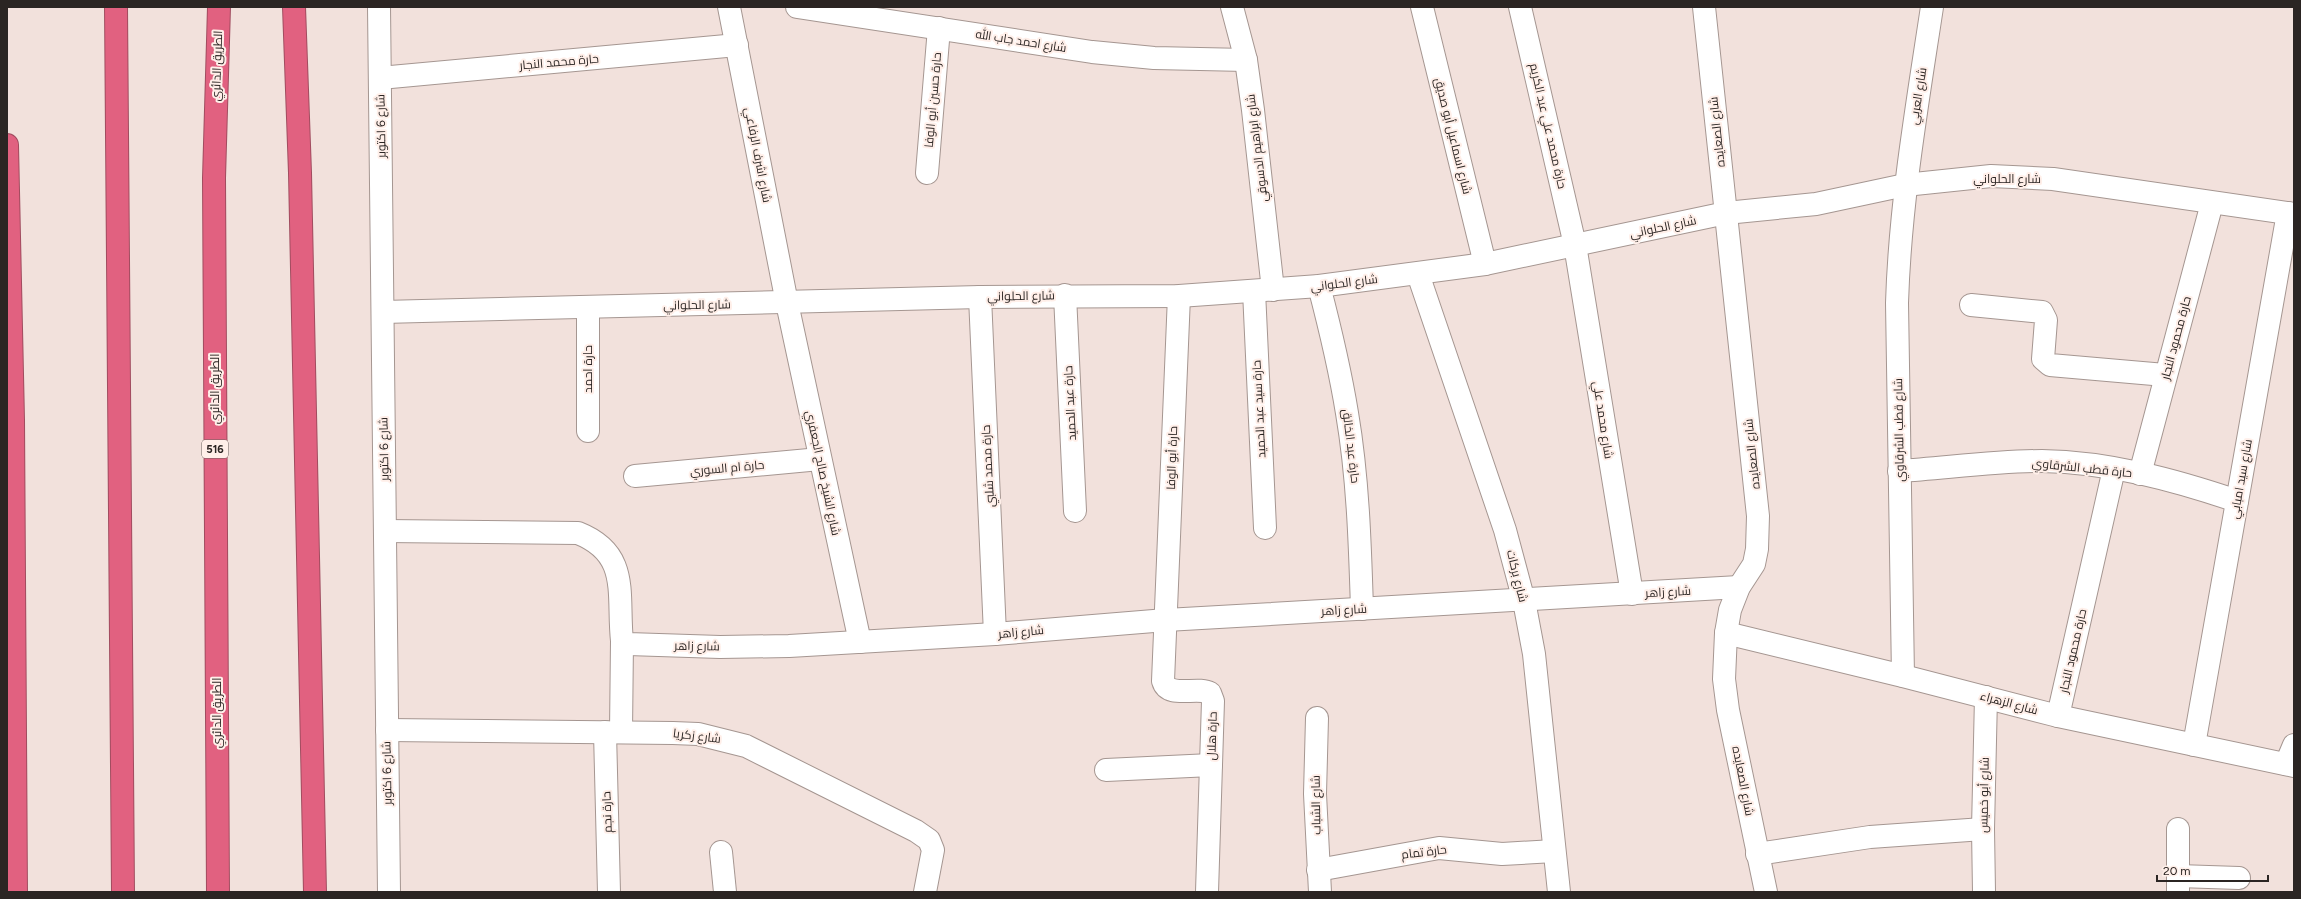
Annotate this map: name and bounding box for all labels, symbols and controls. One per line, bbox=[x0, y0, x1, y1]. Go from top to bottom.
street label: شارع احمد جاب الله bbox=[974, 26, 1068, 56]
street label: الطريق الدائري bbox=[209, 30, 228, 102]
street label: حارة محمد النجار bbox=[518, 52, 599, 73]
street label: حارة حسين أبو الوفا bbox=[921, 52, 944, 148]
street label: حارة محمد علي عبد الكريم bbox=[1524, 62, 1569, 191]
street label: شارع العربي bbox=[1907, 66, 1932, 126]
street label: شارع اسماعيل أبو صديق bbox=[1431, 76, 1475, 196]
street label: شارع ابراهيم الدسوقي bbox=[1243, 93, 1274, 203]
street label: شارع 6 اكتوبر bbox=[373, 94, 390, 159]
street label: شارع الصعايده bbox=[1706, 96, 1729, 168]
street label: شارع اشرف الرفاعي bbox=[739, 106, 774, 204]
street label: شارع الحلواني bbox=[1973, 172, 2041, 189]
street label: شارع الحلواني bbox=[1628, 213, 1698, 244]
street label: شارع الحلواني bbox=[1310, 272, 1379, 297]
street label: شارع الحلواني bbox=[987, 288, 1055, 307]
street label: حارة محمود النجار bbox=[2158, 295, 2194, 382]
street label: شارع الحلواني bbox=[663, 297, 731, 316]
street label: حارة احمد bbox=[581, 345, 595, 393]
street label: الطريق الدائري bbox=[208, 354, 225, 424]
street label: حارة سيد عبد الحميد bbox=[1249, 360, 1269, 458]
street label: حارة عبد الحميد bbox=[1061, 365, 1079, 441]
street label: شارع قطب الشرقاوي bbox=[1891, 378, 1910, 482]
street label: شارع محمد علي bbox=[1587, 380, 1616, 460]
street label: حارة عبد الخالق bbox=[1340, 408, 1362, 484]
street label: شارع الشيخ صالح الجعفري bbox=[800, 409, 843, 538]
street label: شارع 6 اكتوبر bbox=[376, 417, 393, 482]
street label: شارع الصعايده bbox=[1741, 418, 1764, 490]
street label: حارة محمد شلبي bbox=[979, 424, 1000, 508]
street label: حارة أبو الوفا bbox=[1163, 426, 1180, 490]
street label: شارع سيد امبابي bbox=[2227, 438, 2258, 521]
road number: 516 bbox=[202, 440, 228, 458]
street label: حارة قطب الشرقاوي bbox=[2031, 456, 2133, 483]
street label: حارة ام السوري bbox=[689, 458, 765, 481]
street label: شارع بركات bbox=[1503, 548, 1530, 604]
street label: شارع زاهر bbox=[1644, 584, 1691, 601]
street label: شارع زاهر bbox=[1320, 602, 1367, 619]
street label: حارة محمود النجار bbox=[2056, 607, 2090, 695]
street label: شارع زاهر bbox=[997, 623, 1045, 642]
street label: شارع زاهر bbox=[673, 639, 720, 654]
street label: الطريق الدائري bbox=[210, 678, 227, 748]
street label: شارع الزهراء bbox=[1978, 689, 2039, 718]
street label: حارة هلال bbox=[1204, 711, 1220, 761]
street label: شارع زكريا bbox=[672, 726, 722, 747]
street label: شارع 6 اكتوبر bbox=[379, 741, 396, 806]
street label: شارع الصعايده bbox=[1728, 745, 1757, 817]
street label: شارع أبو خميس bbox=[1975, 757, 1993, 833]
street label: شارع الشباب bbox=[1308, 775, 1325, 835]
street label: حارة نجم bbox=[599, 791, 616, 833]
street label: حارة تمام bbox=[1400, 842, 1448, 863]
scale bar bbox=[2157, 857, 2268, 883]
text: 20 m bbox=[2163, 864, 2191, 878]

